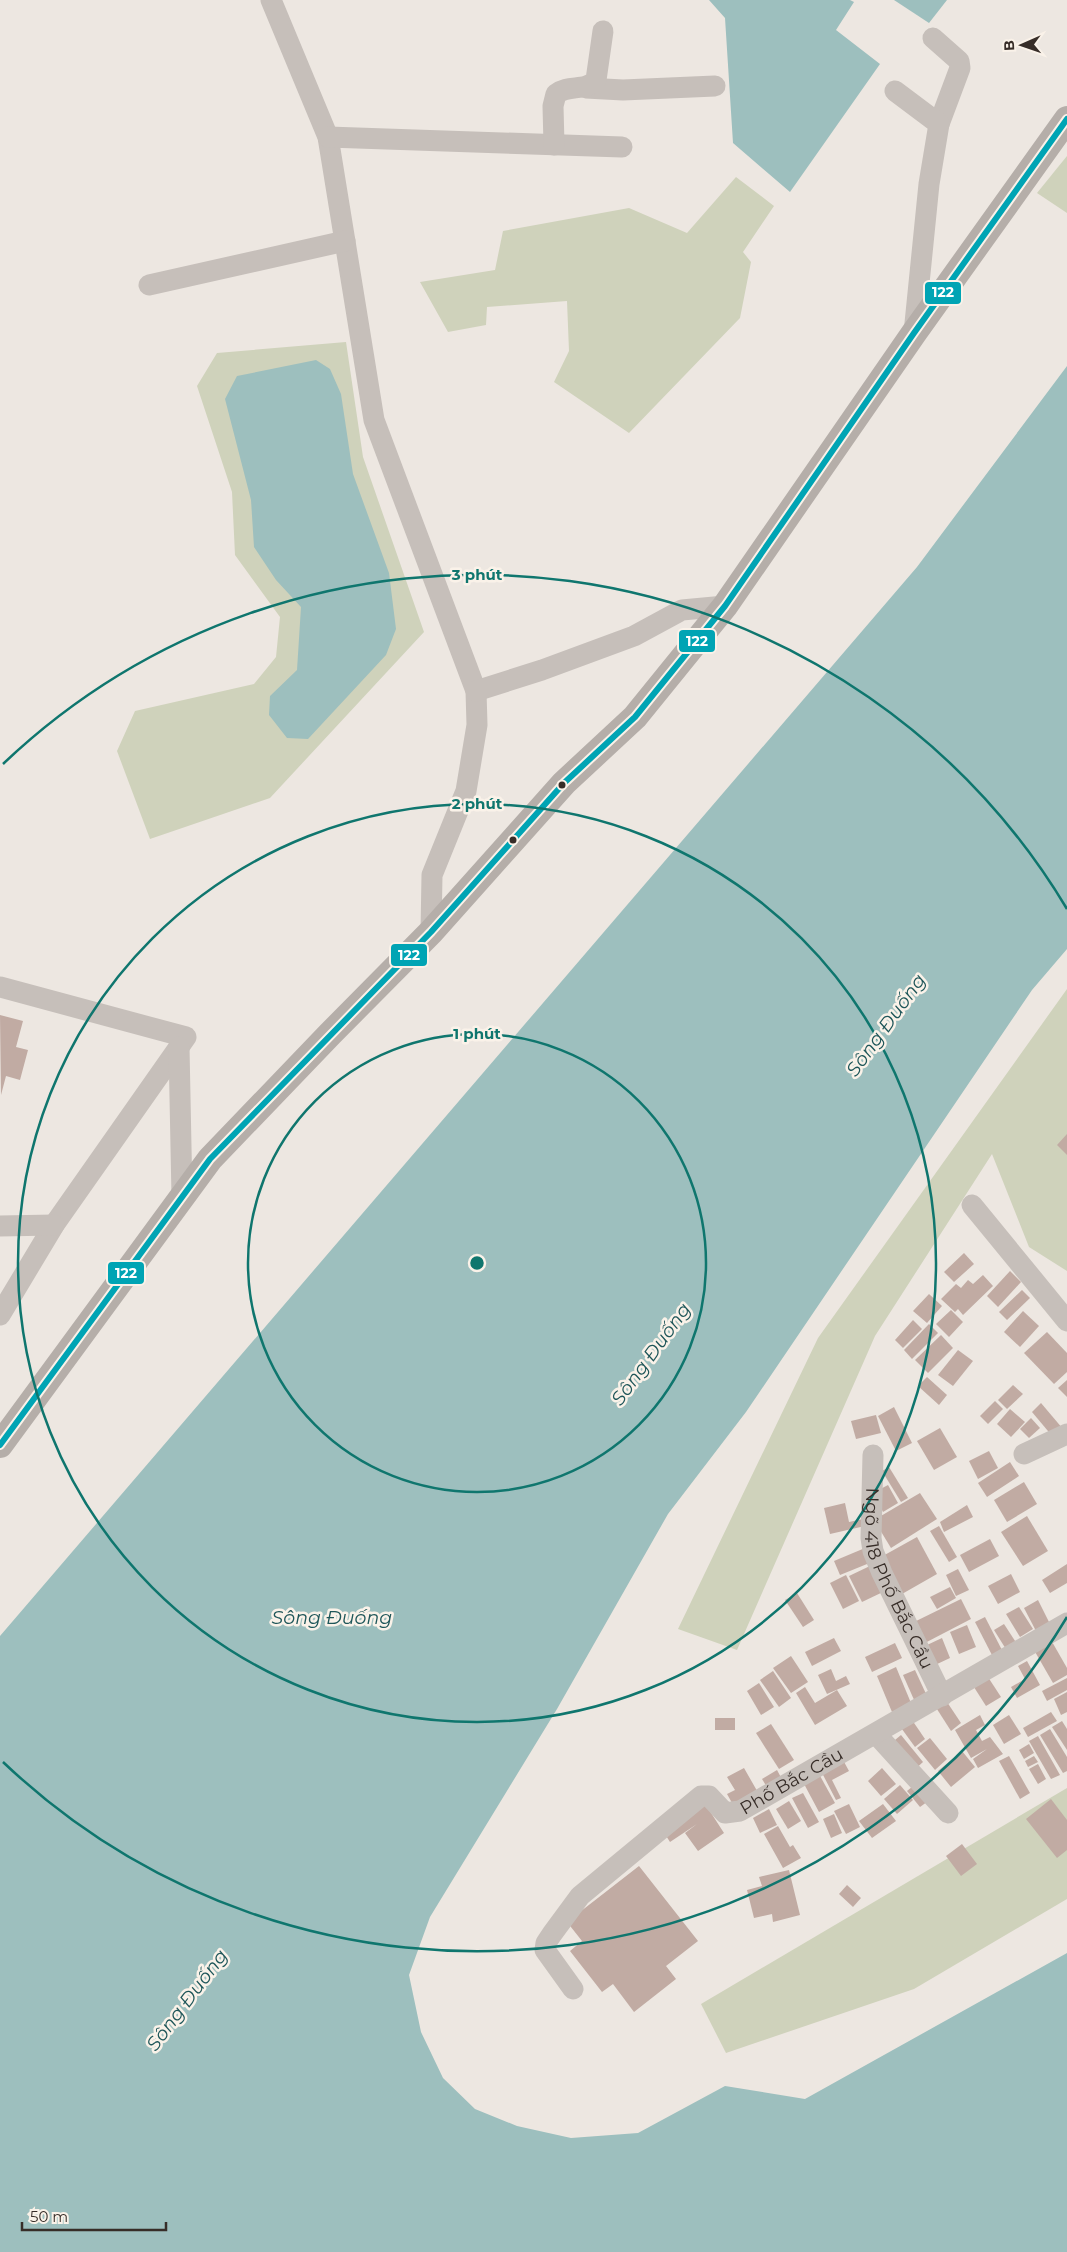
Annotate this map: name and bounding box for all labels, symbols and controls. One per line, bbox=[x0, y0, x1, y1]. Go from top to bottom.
north arrow bbox=[997, 20, 1047, 70]
text: B bbox=[1000, 40, 1018, 51]
line badge: 122 bbox=[924, 281, 962, 305]
text: 122 bbox=[932, 283, 954, 301]
text: 3 phút bbox=[451, 565, 503, 584]
line badge: 122 bbox=[678, 629, 716, 653]
text: 122 bbox=[686, 632, 708, 650]
unlabelled marker bbox=[557, 780, 567, 790]
text: 2 phút bbox=[452, 794, 503, 813]
unlabelled marker bbox=[508, 835, 518, 845]
line badge: 122 bbox=[390, 943, 428, 967]
text: 122 bbox=[398, 946, 420, 964]
water label: Sông Đuống bbox=[841, 969, 931, 1081]
text: 1 phút bbox=[453, 1024, 501, 1043]
centre of rings bbox=[468, 1254, 486, 1272]
line badge: 122 bbox=[107, 1261, 145, 1285]
text: 122 bbox=[115, 1264, 137, 1282]
water label: Sông Đuống bbox=[606, 1298, 696, 1410]
street label: Ngõ 418 Phố Bắc Cầu bbox=[860, 1487, 938, 1673]
water label: Sông Đuống bbox=[272, 1606, 392, 1629]
street label: Phố Bắc Cầu bbox=[736, 1743, 847, 1820]
water label: Sông Đuống bbox=[141, 1945, 233, 2055]
scale bar bbox=[22, 2200, 166, 2232]
text: 50 m bbox=[30, 2207, 68, 2226]

